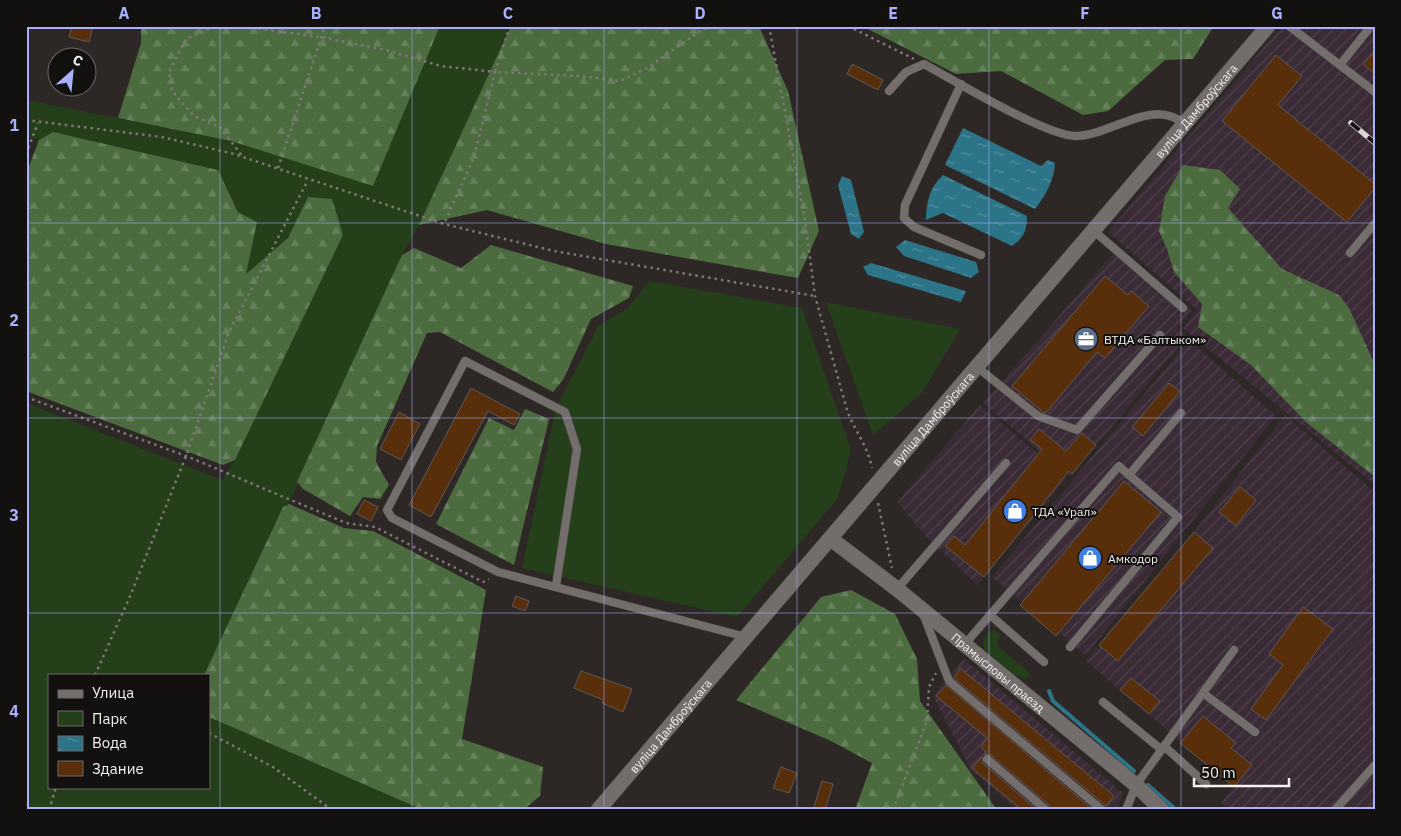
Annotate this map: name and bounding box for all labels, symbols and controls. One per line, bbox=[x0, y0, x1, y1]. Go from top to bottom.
text: A bbox=[119, 3, 130, 23]
text: B bbox=[311, 3, 322, 23]
text: C bbox=[503, 3, 513, 23]
text: D bbox=[694, 3, 706, 23]
text: E bbox=[888, 3, 898, 23]
text: F bbox=[1080, 3, 1090, 23]
text: G bbox=[1271, 3, 1283, 23]
north arrow bbox=[48, 48, 98, 98]
text: С bbox=[70, 50, 86, 71]
street label: вуліца Дамброўскага bbox=[1151, 60, 1240, 161]
text: 1 bbox=[9, 115, 19, 135]
text: 2 bbox=[9, 310, 19, 330]
office icon: ВТДА «Балтыком» bbox=[1073, 326, 1099, 352]
place label: ВТДА «Балтыком» bbox=[1104, 332, 1206, 347]
street label: вуліца Дамброўскага bbox=[888, 368, 977, 469]
shop icon: ТДА «Урал» bbox=[1002, 498, 1028, 524]
place label: ТДА «Урал» bbox=[1032, 504, 1097, 519]
text: 3 bbox=[9, 505, 19, 525]
shop icon: Амкодор bbox=[1077, 545, 1103, 571]
place label: Амкодор bbox=[1108, 551, 1158, 566]
street label: Прамысловы праезд bbox=[949, 629, 1048, 715]
legend bbox=[48, 674, 210, 788]
street label: вуліца Дамброўскага bbox=[626, 675, 715, 776]
text: Улица bbox=[92, 683, 134, 702]
text: 4 bbox=[9, 701, 19, 721]
text: Парк bbox=[92, 709, 127, 728]
text: Вода bbox=[92, 733, 127, 752]
scale bar bbox=[1194, 756, 1288, 788]
text: Здание bbox=[92, 759, 144, 778]
text: 50 m bbox=[1201, 763, 1236, 782]

